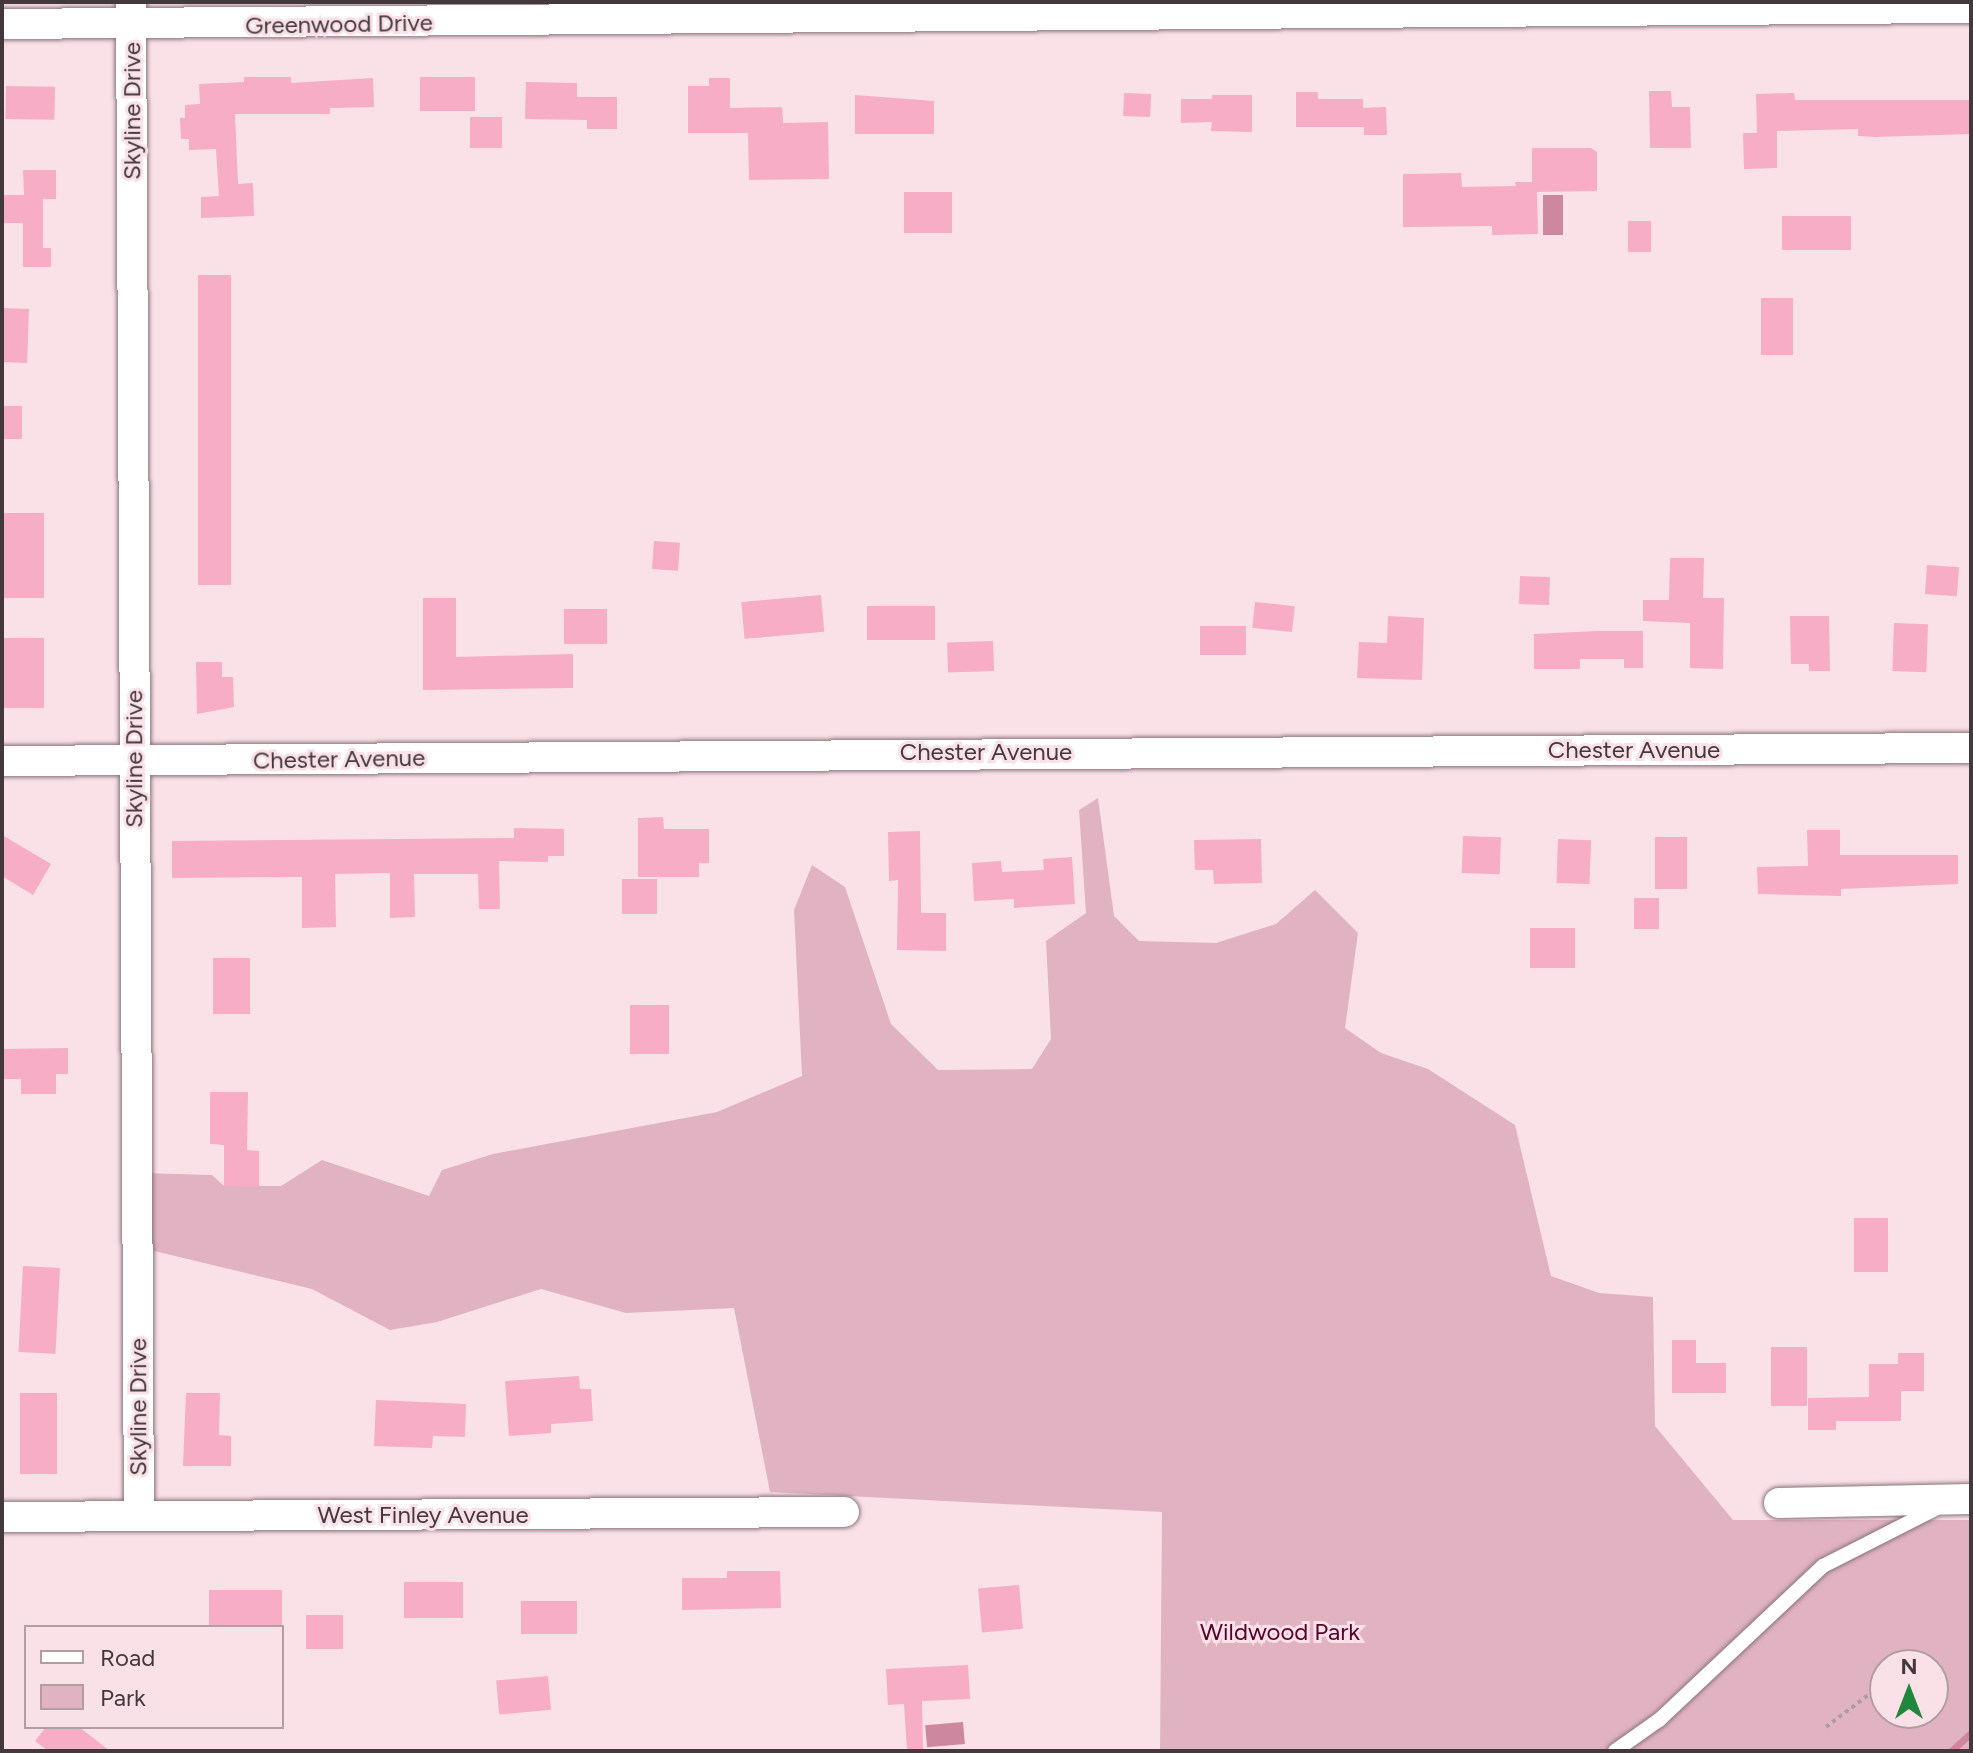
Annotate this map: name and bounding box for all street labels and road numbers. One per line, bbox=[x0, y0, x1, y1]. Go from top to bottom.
street label: Greenwood Drive bbox=[245, 8, 433, 40]
street label: Skyline Drive bbox=[118, 42, 146, 180]
street label: Skyline Drive bbox=[120, 690, 148, 828]
street label: Chester Avenue bbox=[1548, 736, 1720, 764]
street label: Chester Avenue bbox=[900, 738, 1072, 766]
street label: Chester Avenue bbox=[253, 743, 425, 775]
street label: Skyline Drive bbox=[124, 1338, 152, 1476]
street label: West Finley Avenue bbox=[317, 1501, 529, 1529]

